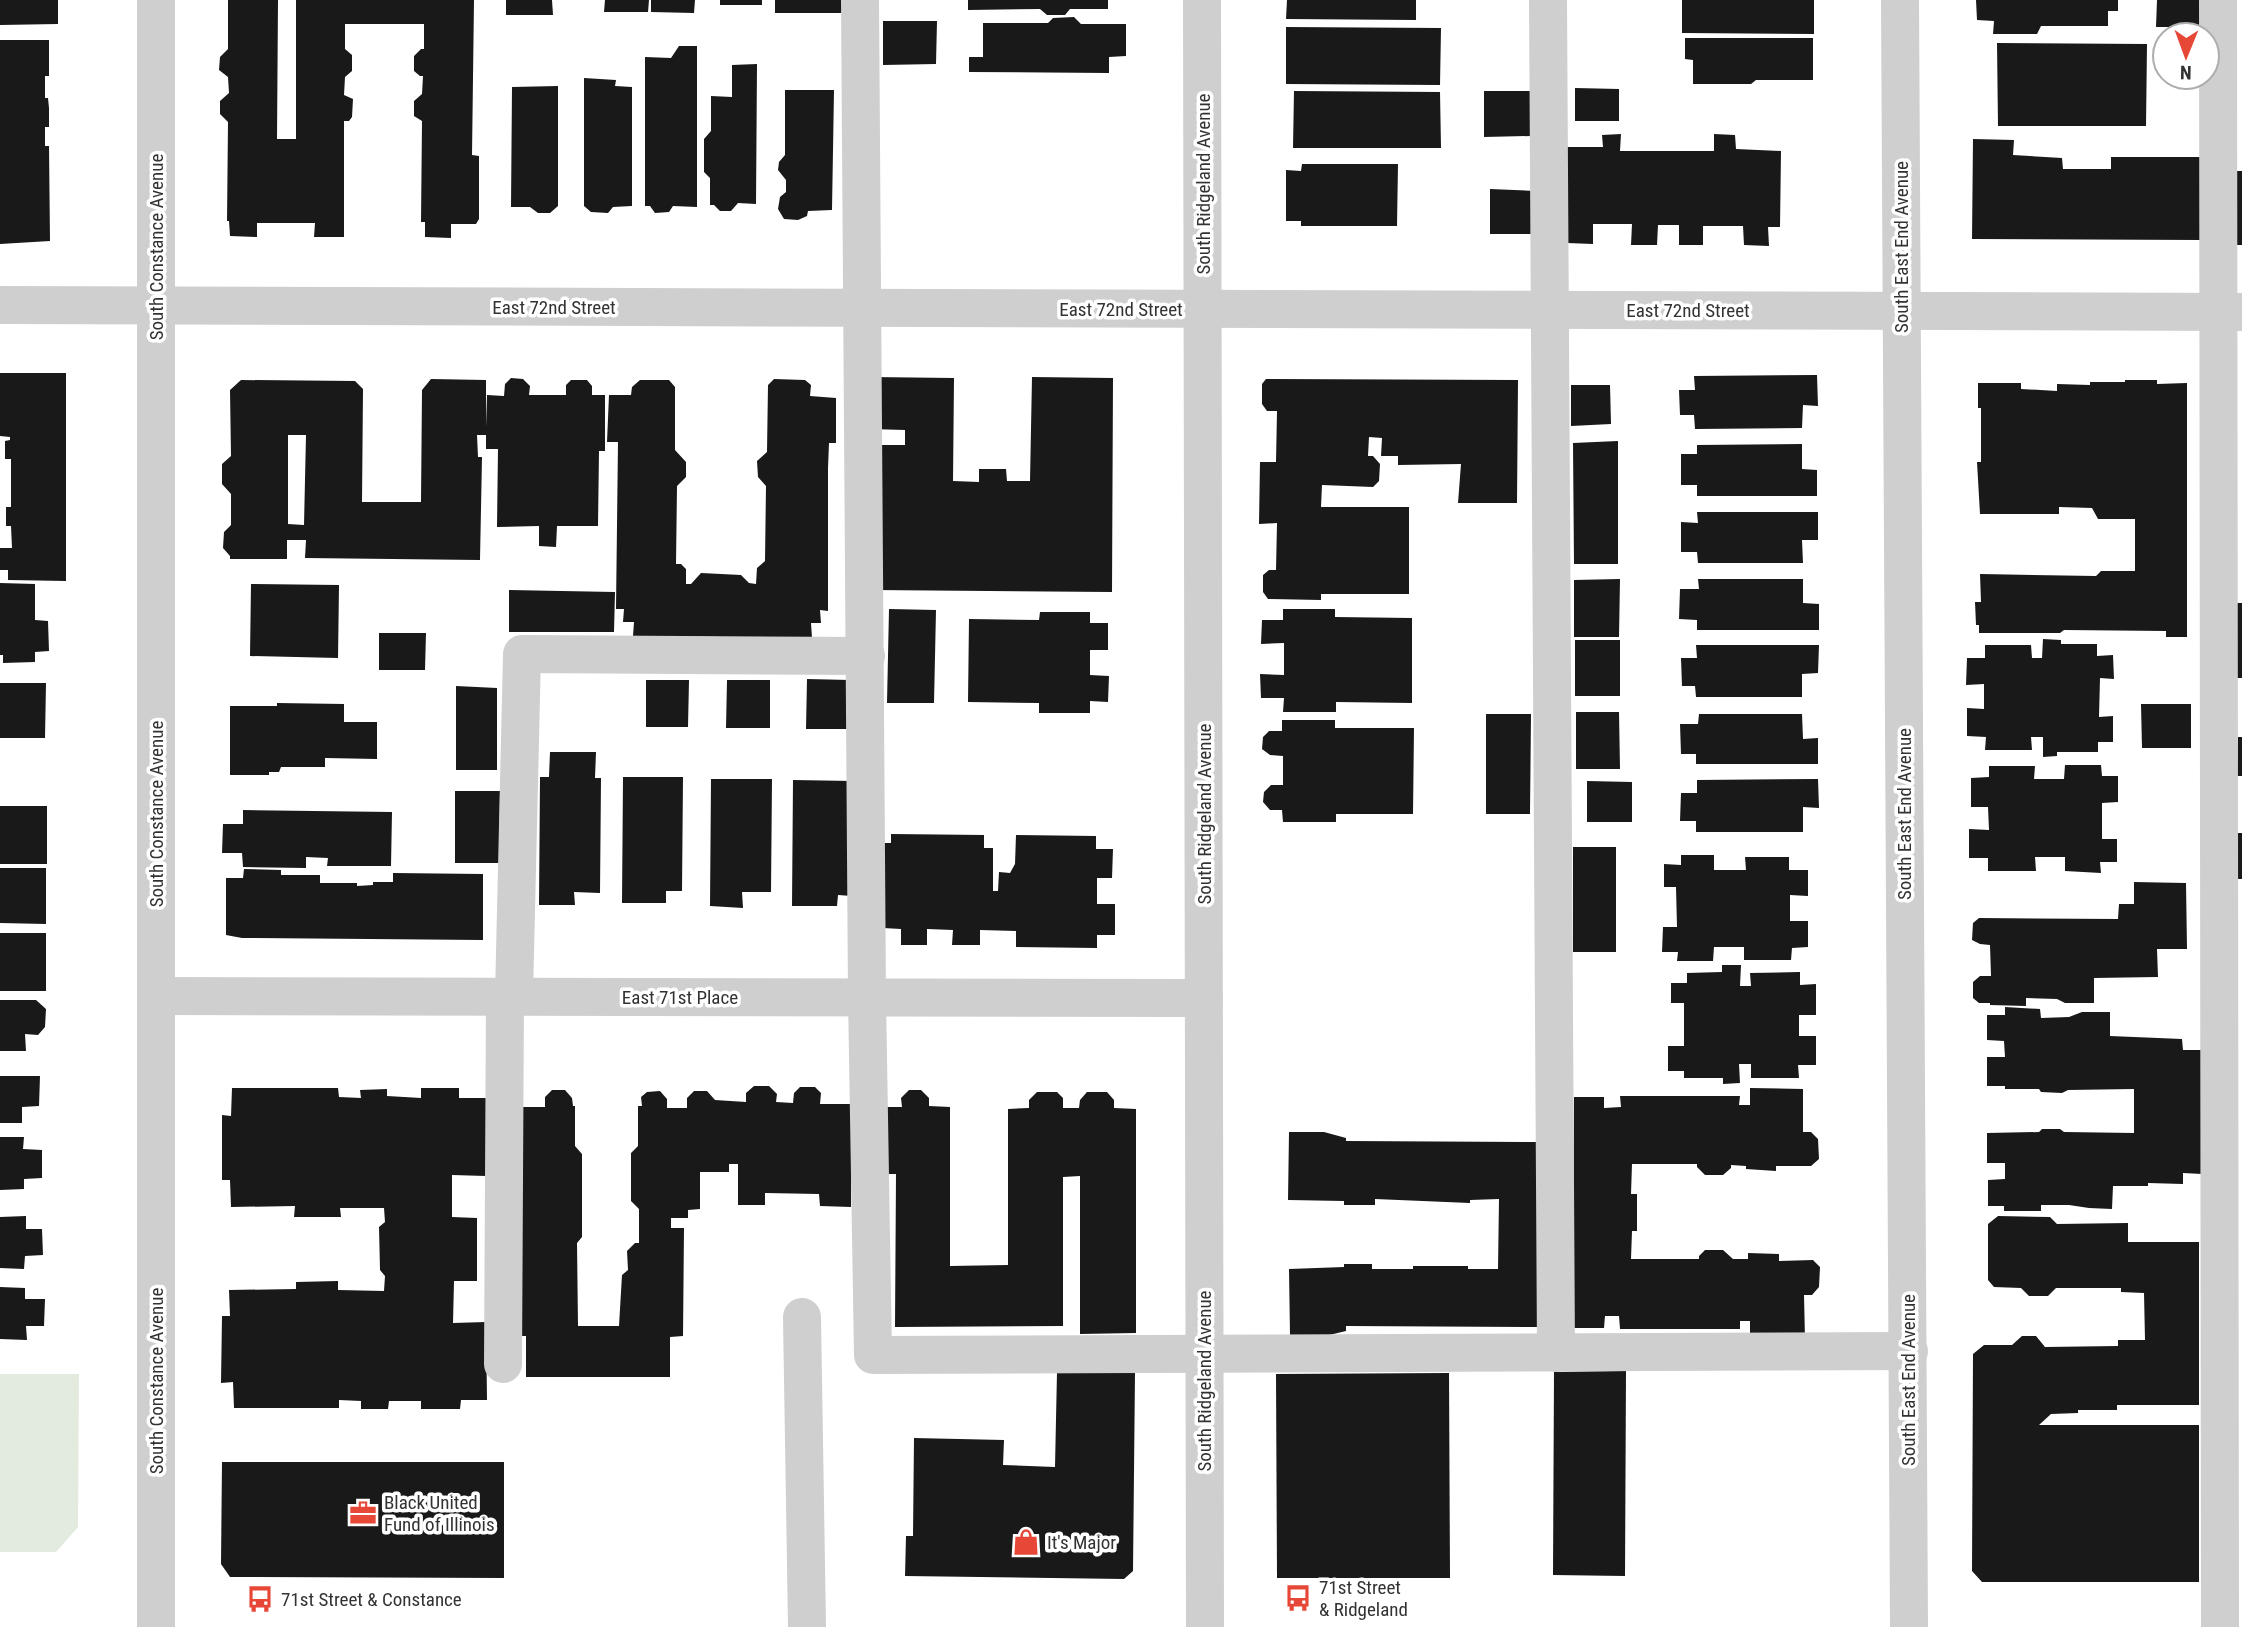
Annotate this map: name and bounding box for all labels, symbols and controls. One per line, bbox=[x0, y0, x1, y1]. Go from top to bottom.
north arrow bbox=[2151, 21, 2221, 91]
text: N bbox=[2180, 61, 2192, 84]
street label: South Ridgeland Avenue bbox=[1192, 93, 1215, 275]
street label: South Constance Avenue bbox=[145, 154, 168, 340]
street label: South East End Avenue bbox=[1890, 161, 1913, 333]
street label: East 72nd Street bbox=[492, 296, 616, 319]
street label: East 72nd Street bbox=[1059, 298, 1183, 321]
street label: East 72nd Street bbox=[1626, 299, 1750, 322]
street label: South Constance Avenue bbox=[145, 721, 168, 907]
street label: South Ridgeland Avenue bbox=[1193, 723, 1216, 905]
street label: South East End Avenue bbox=[1893, 728, 1916, 900]
street label: East 71st Place bbox=[622, 986, 738, 1009]
street label: South Constance Avenue bbox=[145, 1288, 168, 1474]
street label: South Ridgeland Avenue bbox=[1193, 1290, 1216, 1472]
street label: South East End Avenue bbox=[1897, 1294, 1920, 1466]
place label: Black United Fund of Illinois bbox=[384, 1491, 495, 1536]
office icon: Black United Fund of Illinois bbox=[348, 1498, 378, 1528]
shop icon: It's Major bbox=[1011, 1527, 1041, 1557]
place label: It's Major bbox=[1047, 1531, 1116, 1554]
place label: 71st Street & Ridgeland bbox=[1319, 1576, 1408, 1621]
bus stop icon: 71st Street & Ridgeland bbox=[1283, 1583, 1313, 1613]
bus stop icon: 71st Street & Constance bbox=[245, 1584, 275, 1614]
place label: 71st Street & Constance bbox=[281, 1588, 462, 1611]

